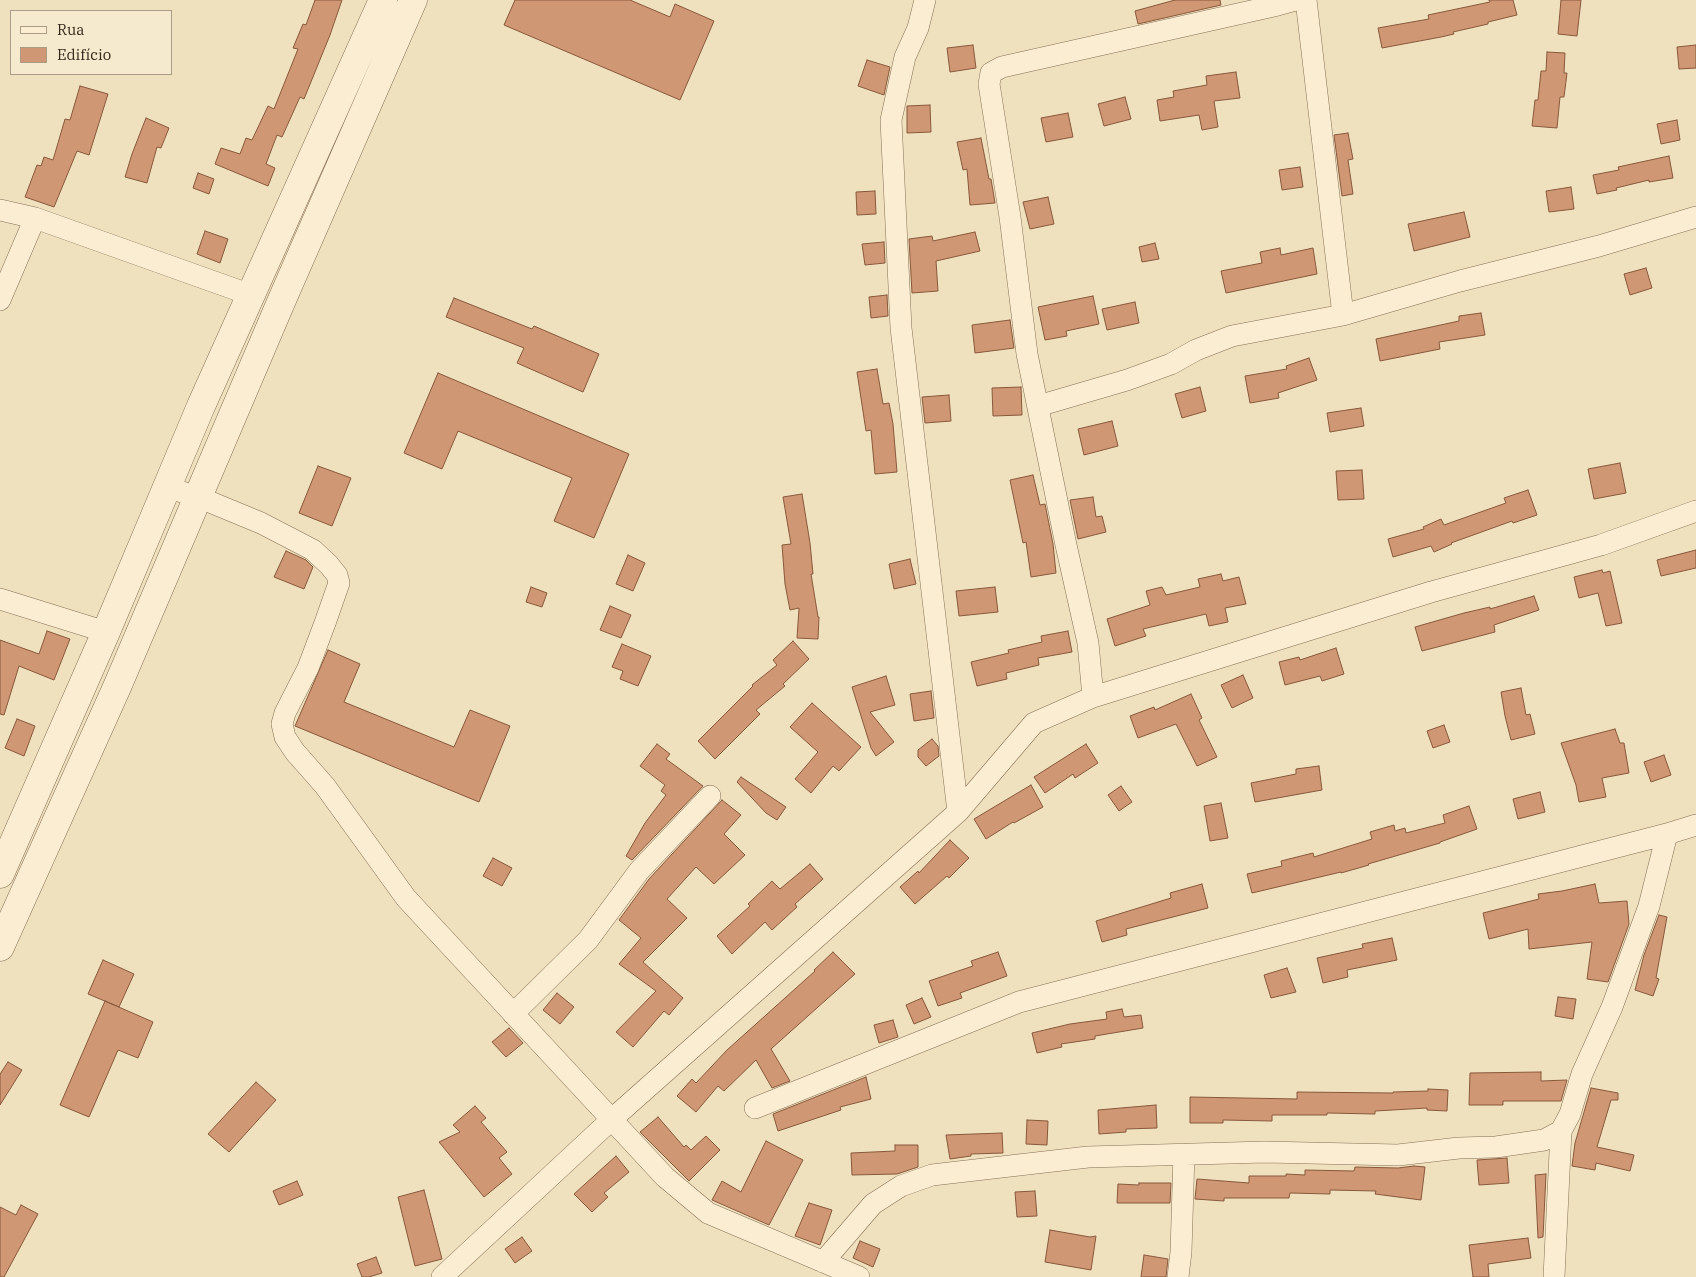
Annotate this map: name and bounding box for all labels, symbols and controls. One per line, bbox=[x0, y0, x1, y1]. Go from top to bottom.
legend bbox=[10, 10, 172, 75]
text: Rua bbox=[57, 20, 84, 39]
text: Edifício bbox=[57, 45, 111, 64]

